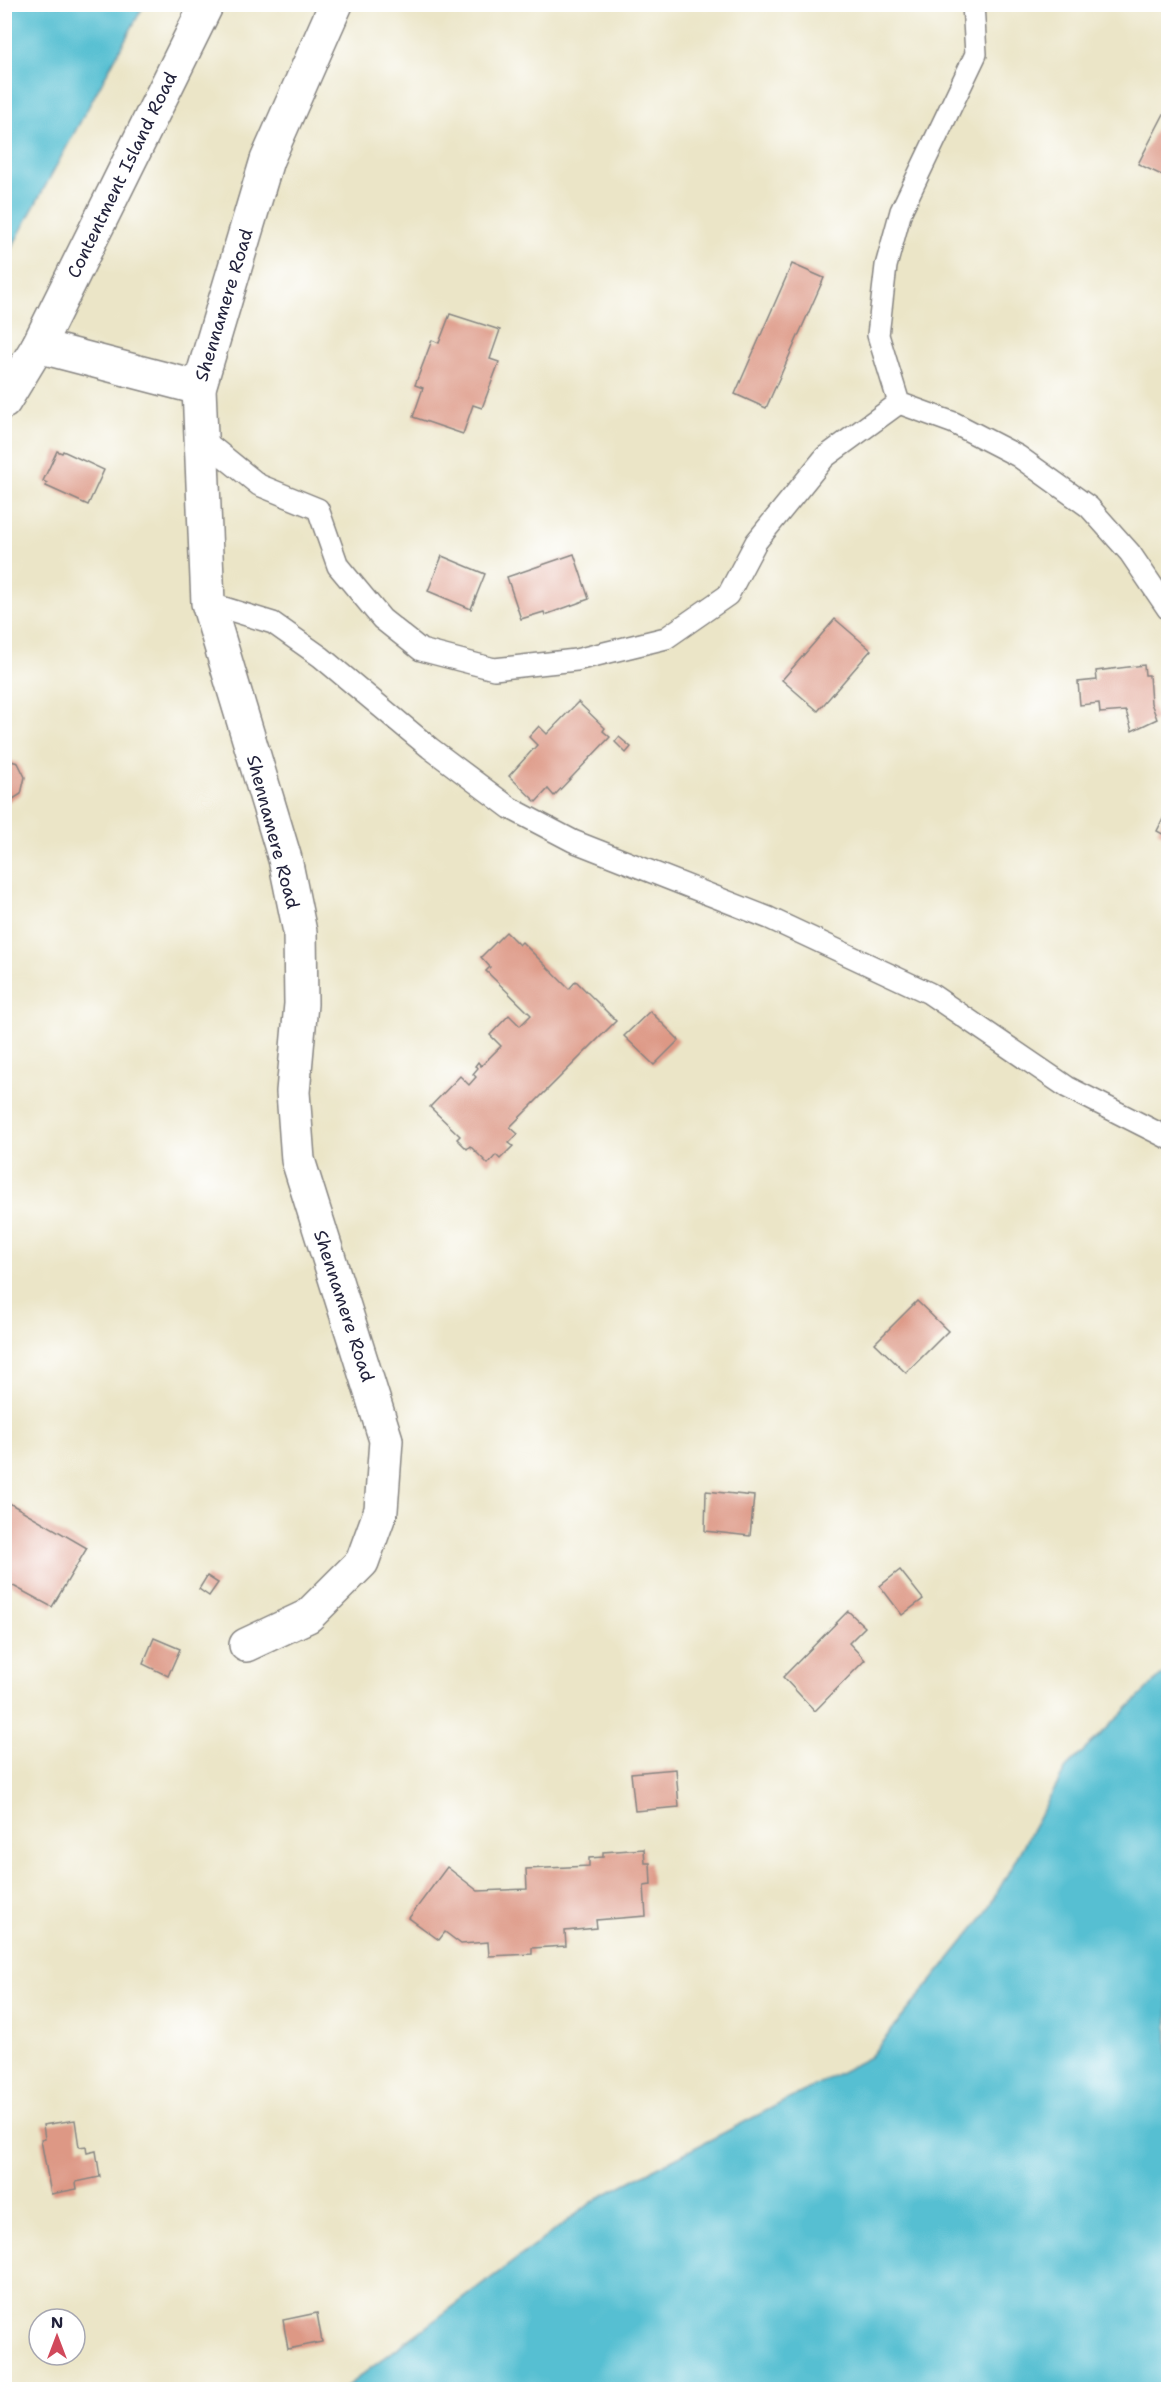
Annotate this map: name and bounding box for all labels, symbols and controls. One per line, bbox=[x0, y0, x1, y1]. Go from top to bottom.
street label: Contentment Island Road bbox=[61, 68, 183, 282]
street label: Shennamere Road bbox=[189, 226, 259, 384]
street label: Shennamere Road bbox=[241, 752, 305, 912]
street label: Shennamere Road bbox=[308, 1227, 380, 1385]
north arrow bbox=[27, 2307, 87, 2367]
text: N bbox=[51, 2312, 63, 2333]

